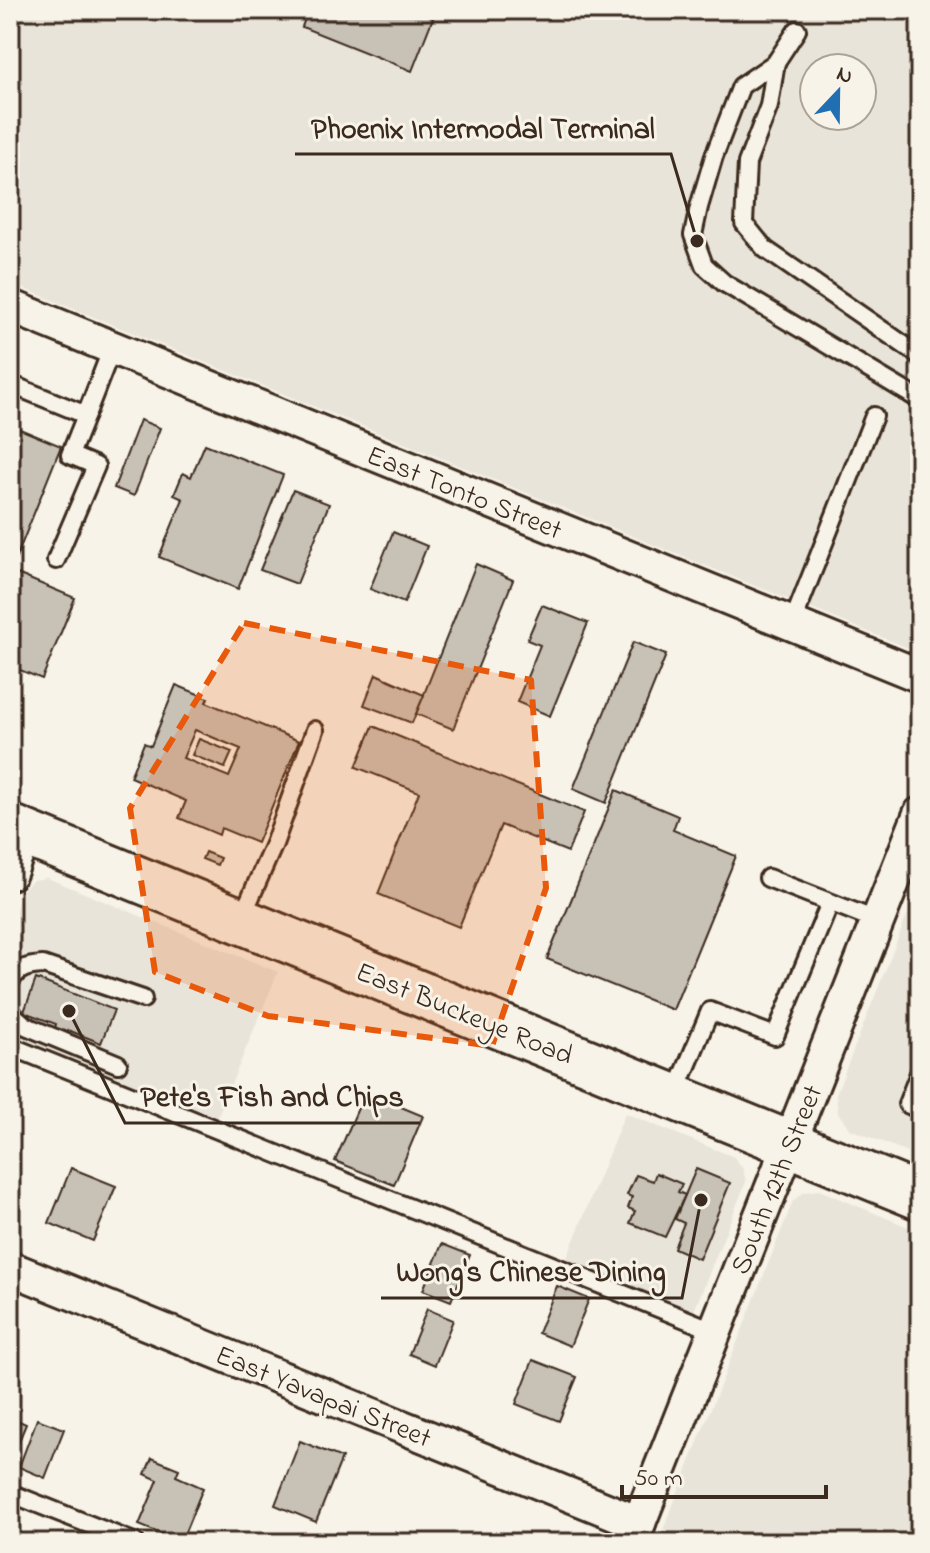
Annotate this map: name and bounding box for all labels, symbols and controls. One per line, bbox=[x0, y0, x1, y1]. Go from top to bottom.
north arrow bbox=[798, 52, 878, 132]
text: N bbox=[831, 59, 857, 94]
callout: Phoenix Intermodal Terminal bbox=[295, 100, 671, 154]
text: Phoenix Intermodal Terminal bbox=[311, 109, 655, 153]
street label: East Tonto Street bbox=[360, 436, 568, 552]
street label: East Buckeye Road bbox=[349, 953, 579, 1078]
callout: Pete's Fish and Chips bbox=[125, 1069, 420, 1123]
text: Pete's Fish and Chips bbox=[140, 1077, 404, 1121]
street label: South 12th Street bbox=[722, 1079, 835, 1281]
callout: Wong's Chinese Dining bbox=[381, 1244, 682, 1298]
text: Wong's Chinese Dining bbox=[396, 1252, 666, 1297]
street label: East Yavapai Street bbox=[209, 1336, 437, 1460]
scale bar bbox=[622, 1449, 826, 1499]
text: 50 m bbox=[634, 1462, 683, 1497]

